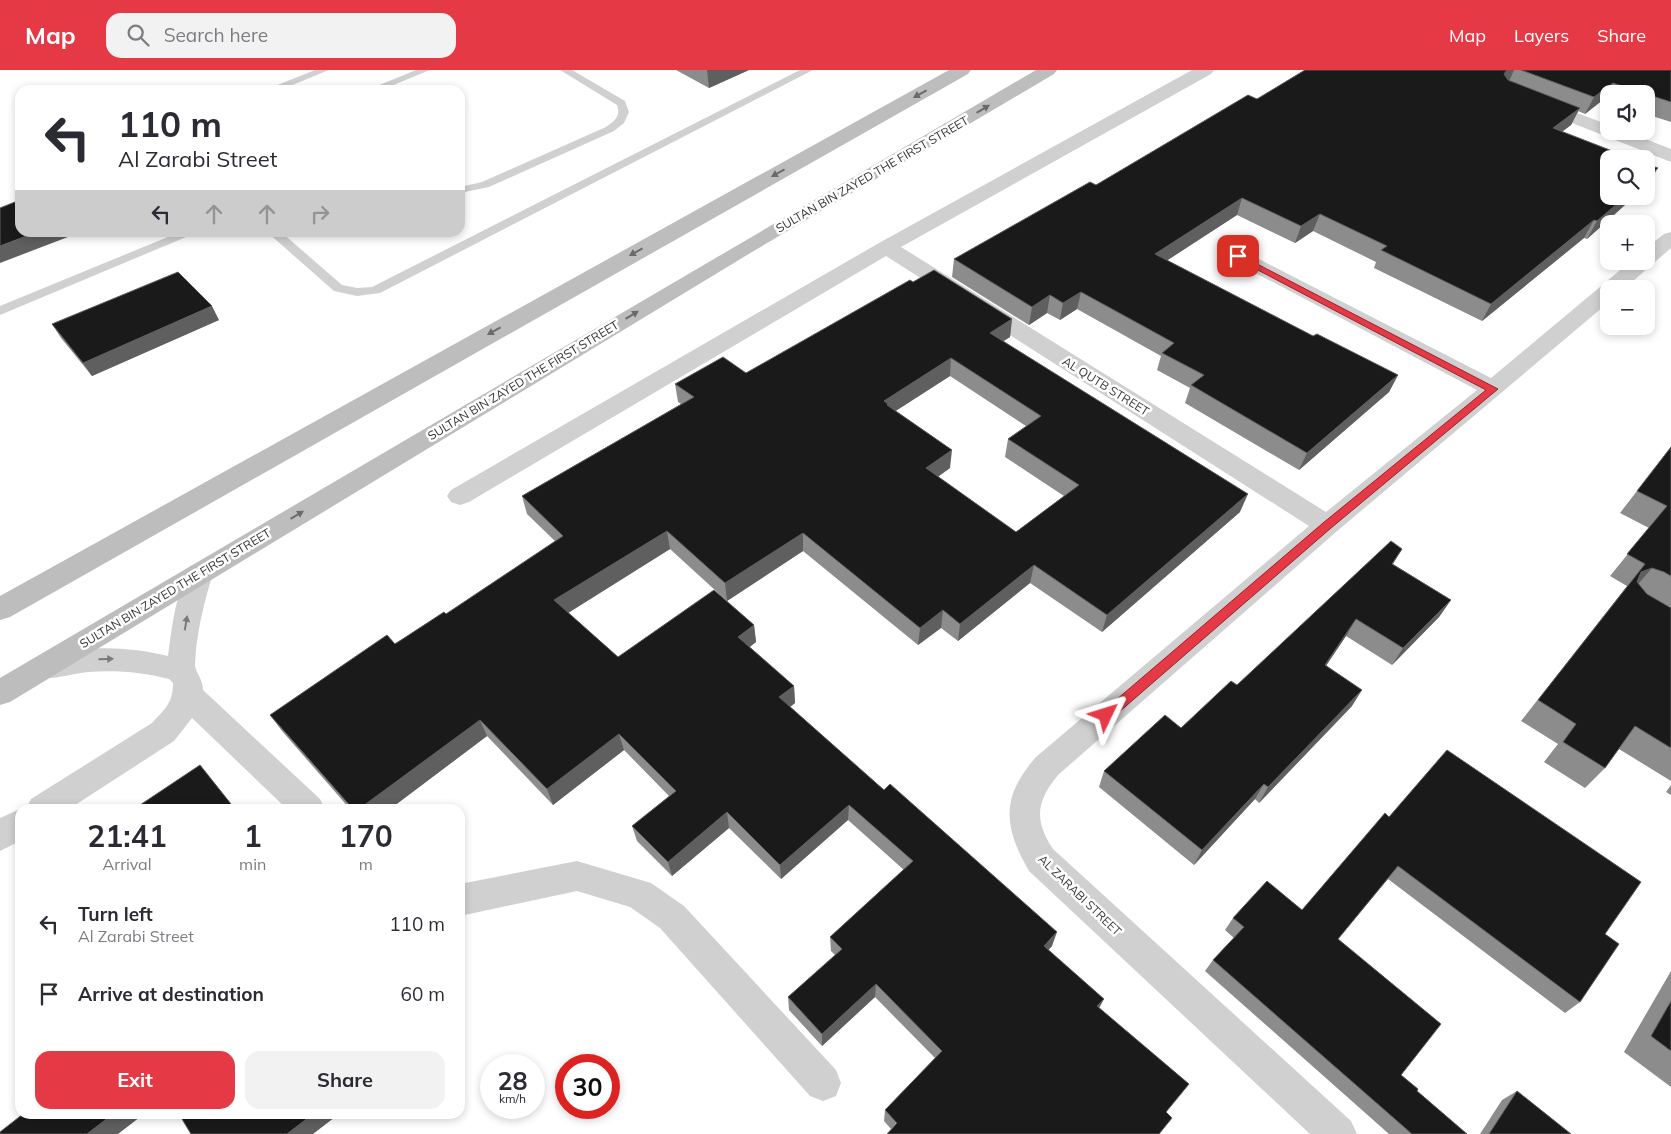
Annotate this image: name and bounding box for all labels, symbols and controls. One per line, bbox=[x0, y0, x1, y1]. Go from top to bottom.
search box bbox=[106, 13, 456, 58]
text: Map bbox=[25, 20, 76, 50]
icon: search bbox=[124, 21, 152, 49]
text: Search here bbox=[164, 23, 268, 47]
text: Map bbox=[1449, 24, 1486, 47]
text: Layers bbox=[1514, 24, 1569, 47]
text: Share bbox=[1597, 24, 1646, 47]
map controls bbox=[1600, 85, 1655, 335]
button: sound bbox=[1600, 85, 1655, 140]
one-way arrow bbox=[912, 90, 927, 98]
text: 110 m bbox=[118, 102, 222, 146]
one-way arrow bbox=[977, 104, 990, 113]
icon: left bbox=[35, 105, 100, 170]
street label: SULTAN BIN ZAYED THE FIRST STREET bbox=[773, 112, 972, 236]
text: Al Zarabi Street bbox=[118, 145, 277, 173]
button: search bbox=[1600, 150, 1655, 205]
one-way arrow bbox=[770, 169, 785, 177]
icon: left bbox=[147, 200, 175, 228]
icon: ahead bbox=[200, 200, 228, 228]
icon: ahead bbox=[253, 200, 281, 228]
icon: right bbox=[306, 200, 334, 228]
button: + bbox=[1600, 215, 1655, 270]
pin bbox=[1217, 235, 1259, 277]
icon: arrive bbox=[1224, 242, 1252, 270]
one-way arrow bbox=[629, 248, 643, 256]
button: − bbox=[1600, 280, 1655, 335]
one-way arrow bbox=[626, 311, 639, 320]
street label: SULTAN BIN ZAYED THE FIRST STREET bbox=[425, 317, 622, 443]
one-way arrow bbox=[487, 327, 501, 336]
street label: AL QUTB STREET bbox=[1060, 353, 1153, 419]
one-way arrow bbox=[291, 511, 304, 520]
street label: SULTAN BIN ZAYED THE FIRST STREET bbox=[77, 525, 274, 651]
one-way arrow bbox=[182, 615, 190, 631]
one-way arrow bbox=[98, 655, 114, 663]
position arrow bbox=[1079, 688, 1131, 740]
text: 21:41 bbox=[87, 817, 167, 855]
text: 1 bbox=[244, 817, 262, 855]
text: 170 bbox=[339, 817, 393, 855]
street label: AL ZARABI STREET bbox=[1035, 851, 1125, 939]
text: Arrival bbox=[103, 854, 152, 874]
text: min bbox=[239, 854, 266, 874]
text: m bbox=[359, 854, 373, 874]
text: Turn left bbox=[78, 902, 153, 926]
icon: left bbox=[35, 910, 63, 938]
text: 110 m bbox=[389, 912, 445, 936]
text: Al Zarabi Street bbox=[78, 926, 194, 946]
icon: arrive bbox=[35, 980, 63, 1008]
text: Arrive at destination bbox=[78, 982, 264, 1006]
text: 60 m bbox=[401, 982, 445, 1006]
button: Exit bbox=[35, 1051, 235, 1109]
button: Share bbox=[245, 1051, 445, 1109]
speed limit sign: 30 bbox=[555, 1054, 620, 1119]
text: 28 bbox=[497, 1065, 528, 1096]
text: km/h bbox=[499, 1091, 526, 1106]

